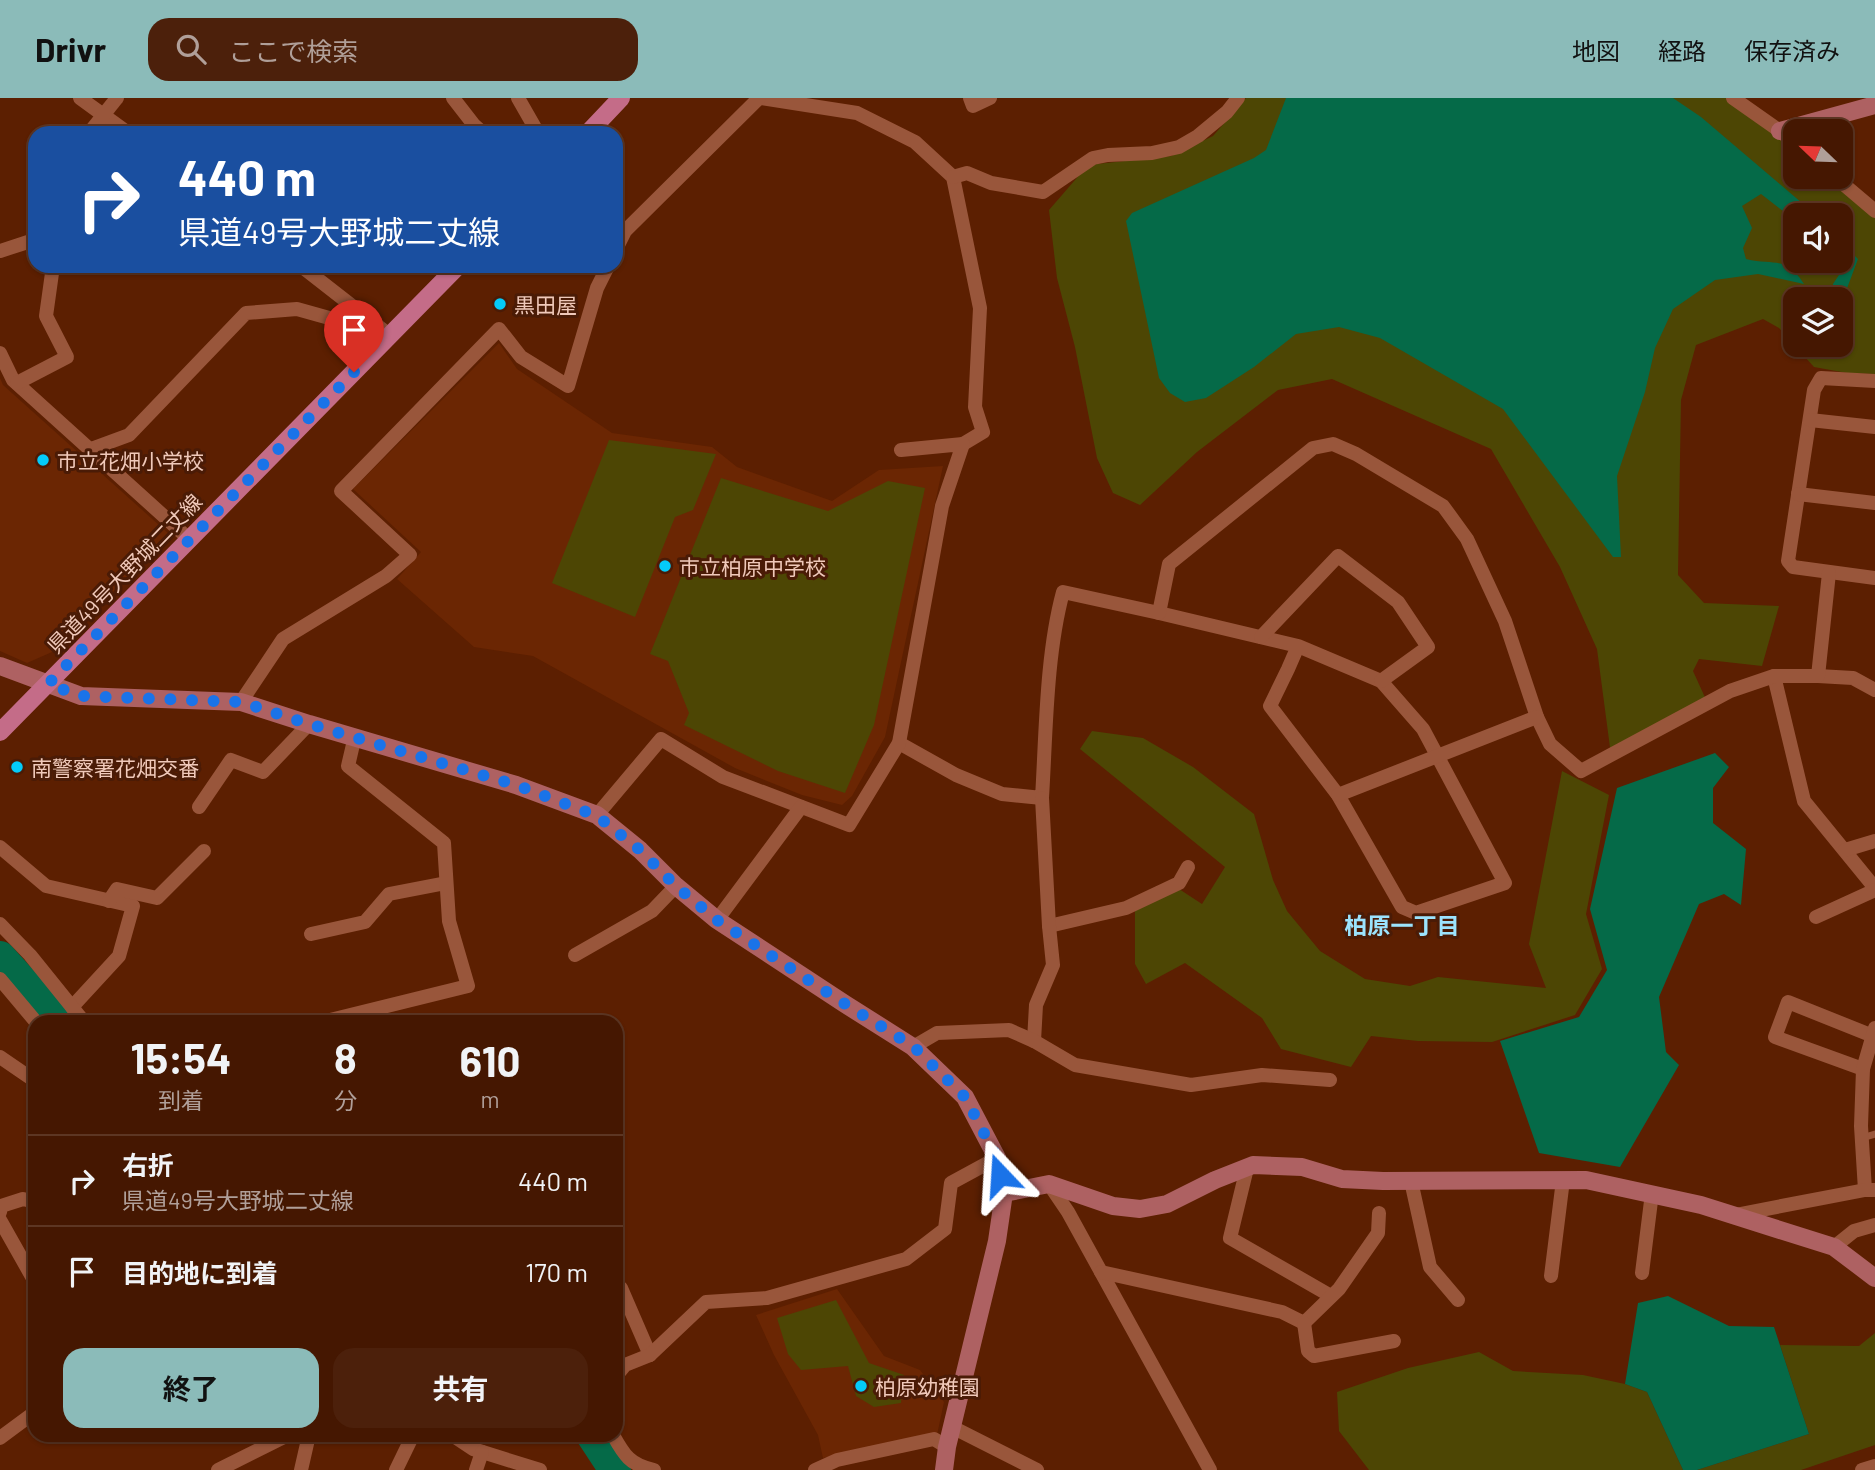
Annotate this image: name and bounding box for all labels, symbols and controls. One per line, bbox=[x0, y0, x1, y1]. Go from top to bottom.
search box bbox=[148, 18, 638, 81]
text: Drivr bbox=[35, 29, 106, 69]
icon: search bbox=[172, 30, 210, 68]
text: ここで検索 bbox=[228, 35, 358, 66]
text: 地図 bbox=[1572, 36, 1620, 65]
text: 経路 bbox=[1658, 36, 1706, 65]
text: 保存済み bbox=[1744, 36, 1840, 65]
north arrow bbox=[1783, 119, 1853, 189]
map controls bbox=[1783, 119, 1853, 357]
text: 440 m bbox=[178, 147, 316, 206]
icon: right bbox=[63, 154, 154, 245]
button: sound bbox=[1783, 203, 1853, 273]
text: 県道49号大野城二丈線 bbox=[178, 212, 500, 250]
button: layers bbox=[1783, 287, 1853, 357]
place label: 黒田屋 bbox=[514, 292, 577, 317]
marker: 黒田屋 bbox=[492, 296, 508, 312]
pin bbox=[324, 300, 384, 372]
icon: arrive bbox=[335, 311, 373, 349]
place label: 市立花畑小学校 bbox=[57, 448, 204, 473]
marker: 市立花畑小学校 bbox=[35, 452, 51, 468]
street label: 県道49号大野城二丈線 bbox=[42, 488, 206, 658]
place label: 市立柏原中学校 bbox=[679, 554, 826, 579]
marker: 市立柏原中学校 bbox=[657, 558, 673, 574]
place label: 南警察署花畑交番 bbox=[31, 755, 199, 780]
marker: 南警察署花畑交番 bbox=[9, 759, 25, 775]
district label: 柏原一丁目 bbox=[1345, 911, 1460, 939]
text: 15:54 bbox=[131, 1032, 231, 1082]
text: 8 bbox=[334, 1032, 357, 1082]
text: 610 bbox=[459, 1035, 520, 1085]
text: m bbox=[480, 1085, 499, 1113]
text: 到着 bbox=[158, 1086, 204, 1114]
text: 分 bbox=[334, 1086, 357, 1114]
position arrow bbox=[963, 1138, 1037, 1212]
text: 右折 bbox=[122, 1149, 174, 1180]
icon: right bbox=[63, 1162, 101, 1200]
text: 440 m bbox=[518, 1165, 588, 1196]
text: 県道49号大野城二丈線 bbox=[122, 1186, 354, 1214]
icon: arrive bbox=[63, 1253, 101, 1291]
text: 170 m bbox=[525, 1256, 588, 1287]
text: 目的地に到着 bbox=[122, 1257, 278, 1288]
button: 終了 bbox=[63, 1348, 319, 1428]
button: 共有 bbox=[333, 1348, 588, 1428]
place label: 柏原幼稚園 bbox=[875, 1374, 980, 1399]
marker: 柏原幼稚園 bbox=[853, 1378, 869, 1394]

